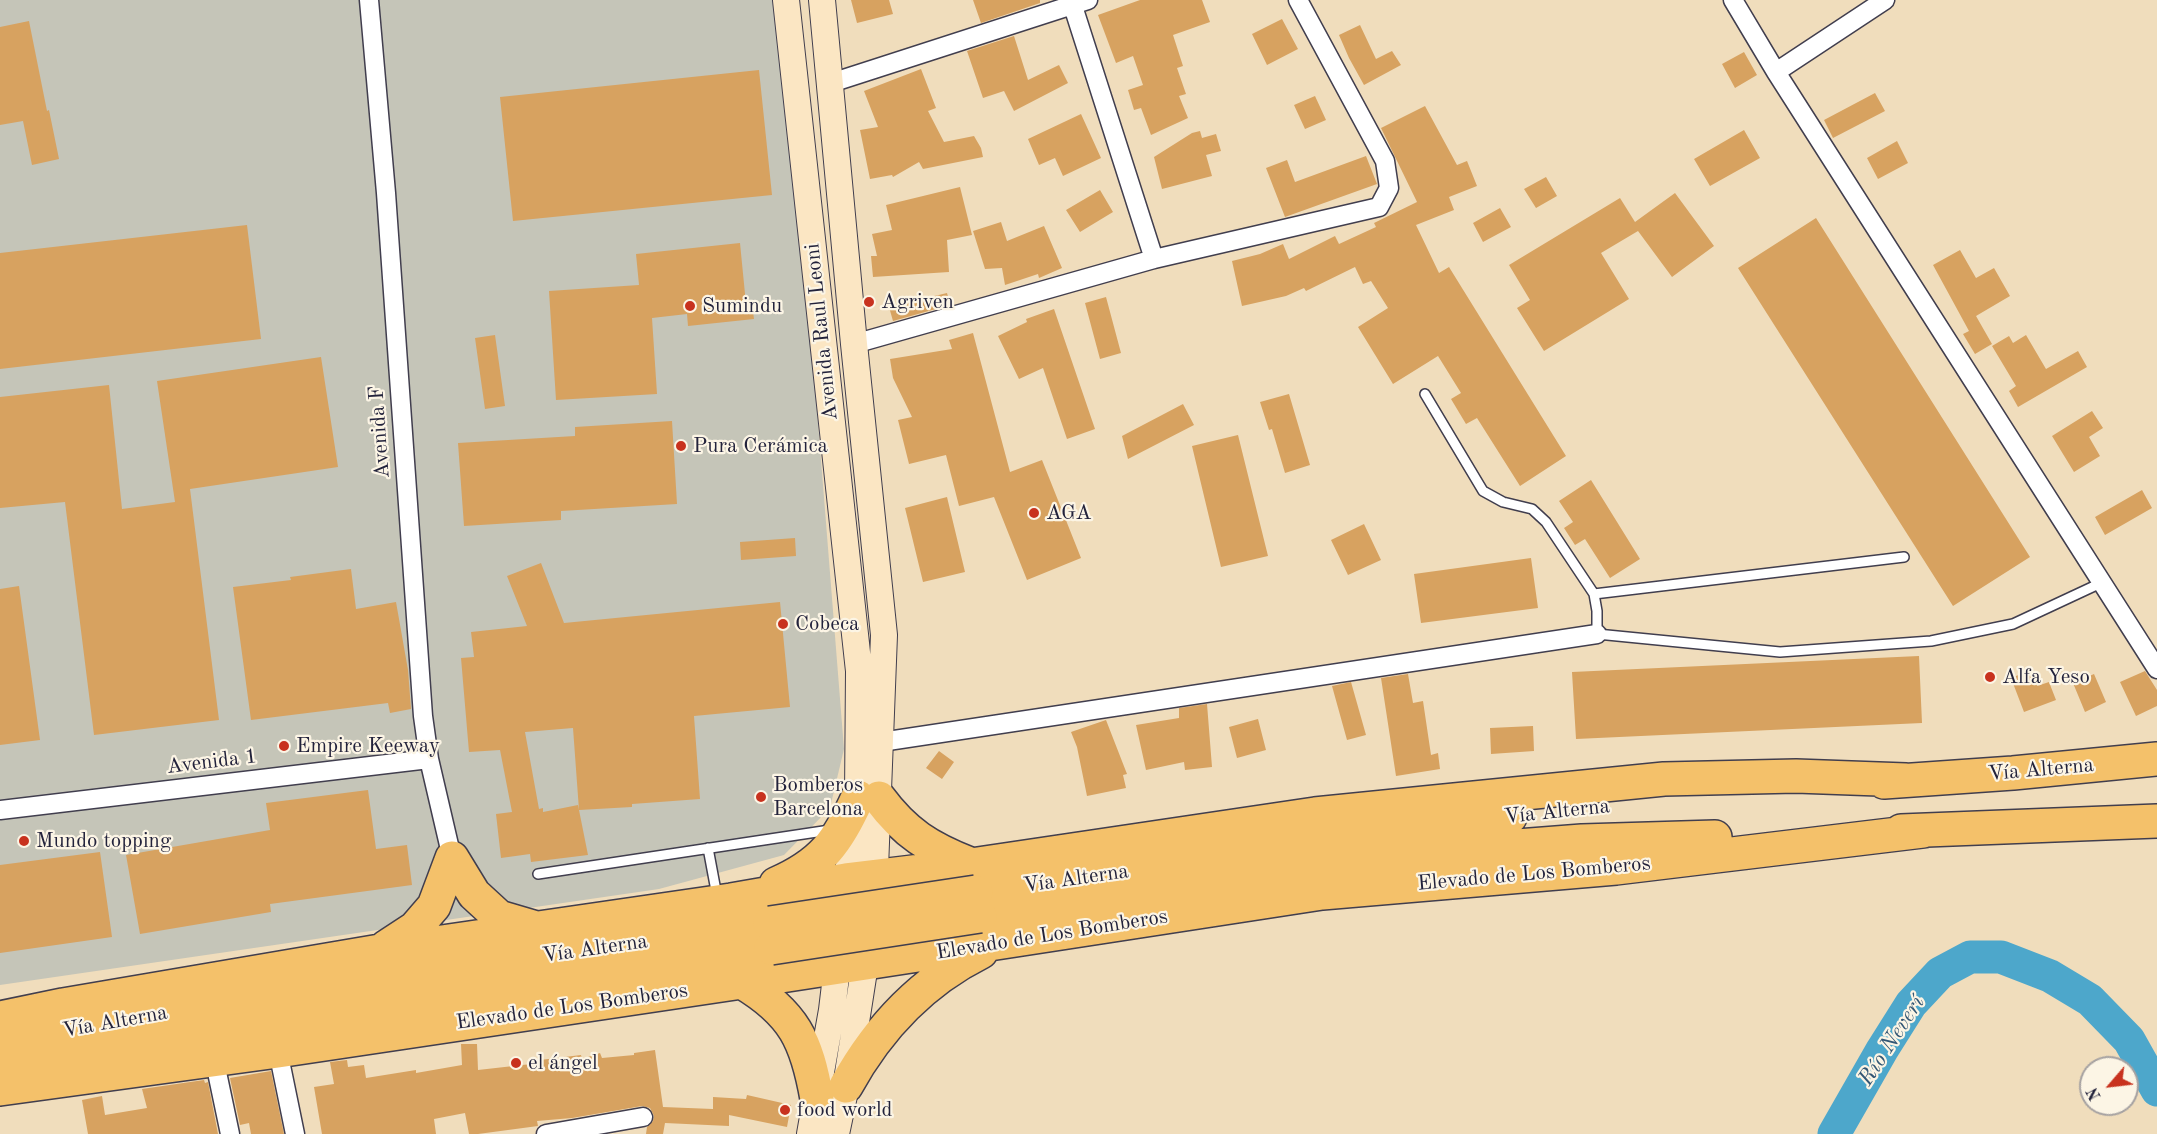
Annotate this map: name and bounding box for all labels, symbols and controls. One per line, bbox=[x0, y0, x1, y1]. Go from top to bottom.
street label: Avenida Raul Leoni bbox=[800, 242, 844, 422]
place label: Agriven bbox=[881, 289, 954, 315]
place label: Sumindu bbox=[702, 293, 782, 319]
marker: Agriven bbox=[862, 295, 876, 309]
marker: Sumindu bbox=[683, 299, 697, 313]
street label: Avenida F bbox=[364, 385, 396, 479]
place label: Pura Cerámica bbox=[693, 433, 828, 459]
marker: Pura Cerámica bbox=[674, 439, 688, 453]
place label: AGA bbox=[1046, 500, 1092, 526]
marker: AGA bbox=[1027, 506, 1041, 520]
place label: Cobeca bbox=[795, 611, 859, 637]
marker: Cobeca bbox=[776, 617, 790, 631]
place label: Alfa Yeso bbox=[2002, 664, 2090, 690]
marker: Alfa Yeso bbox=[1983, 670, 1997, 684]
place label: Empire Keeway bbox=[296, 733, 440, 759]
marker: Empire Keeway bbox=[277, 739, 291, 753]
street label: Avenida 1 bbox=[165, 744, 259, 780]
street label: Vía Alterna bbox=[1987, 753, 2095, 787]
place label: Bomberos Barcelona bbox=[773, 772, 863, 822]
marker: Bomberos Barcelona bbox=[754, 790, 768, 804]
street label: Vía Alterna bbox=[1503, 794, 1611, 830]
place label: Mundo topping bbox=[36, 828, 171, 854]
marker: Mundo topping bbox=[17, 834, 31, 848]
street label: Elevado de Los Bomberos bbox=[1416, 851, 1652, 897]
street label: Vía Alterna bbox=[1022, 859, 1130, 899]
street label: Elevado de Los Bomberos bbox=[934, 904, 1170, 966]
street label: Vía Alterna bbox=[541, 929, 649, 969]
street label: Elevado de Los Bomberos bbox=[454, 978, 690, 1036]
water label: Río Neverí bbox=[1853, 991, 1931, 1091]
street label: Vía Alterna bbox=[60, 1000, 170, 1044]
place label: el ángel bbox=[528, 1050, 598, 1076]
marker: el ángel bbox=[509, 1056, 523, 1070]
north arrow bbox=[2079, 1056, 2139, 1116]
text: N bbox=[2085, 1084, 2105, 1103]
place label: food world bbox=[797, 1097, 893, 1123]
marker: food world bbox=[778, 1103, 792, 1117]

